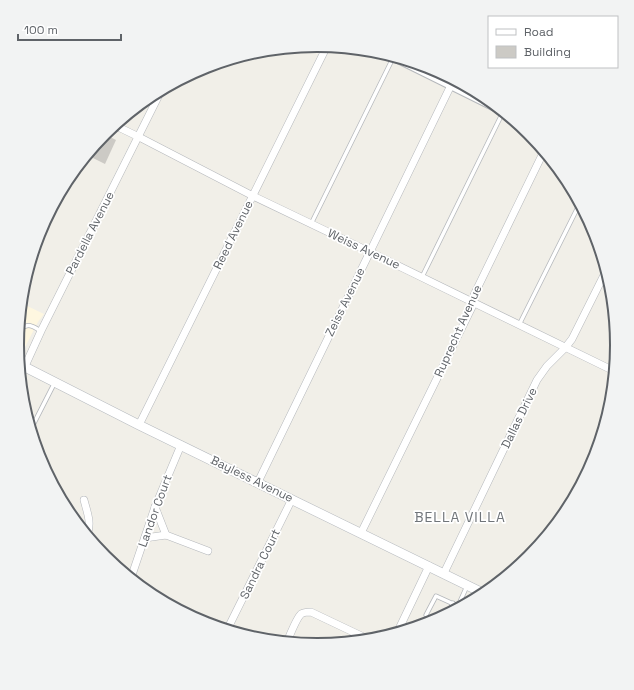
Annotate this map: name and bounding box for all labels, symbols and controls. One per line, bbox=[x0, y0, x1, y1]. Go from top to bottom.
scale bar bbox=[18, 16, 121, 42]
legend bbox=[488, 16, 618, 68]
text: 100 m bbox=[24, 22, 58, 38]
text: Road bbox=[524, 24, 553, 40]
text: Building bbox=[524, 44, 571, 60]
street label: Pardella Avenue bbox=[62, 189, 118, 277]
street label: Reed Avenue bbox=[209, 198, 257, 272]
street label: Weiss Avenue bbox=[325, 225, 403, 273]
street label: Zeiss Avenue bbox=[321, 265, 369, 339]
street label: Ruprecht Avenue bbox=[431, 282, 485, 380]
street label: Dallas Drive bbox=[497, 385, 541, 451]
street label: Bayless Avenue bbox=[208, 452, 296, 506]
street label: Landor Court bbox=[134, 473, 176, 549]
district label: BELLA VILLA bbox=[414, 508, 506, 526]
street label: Sandra Court bbox=[236, 526, 284, 602]

